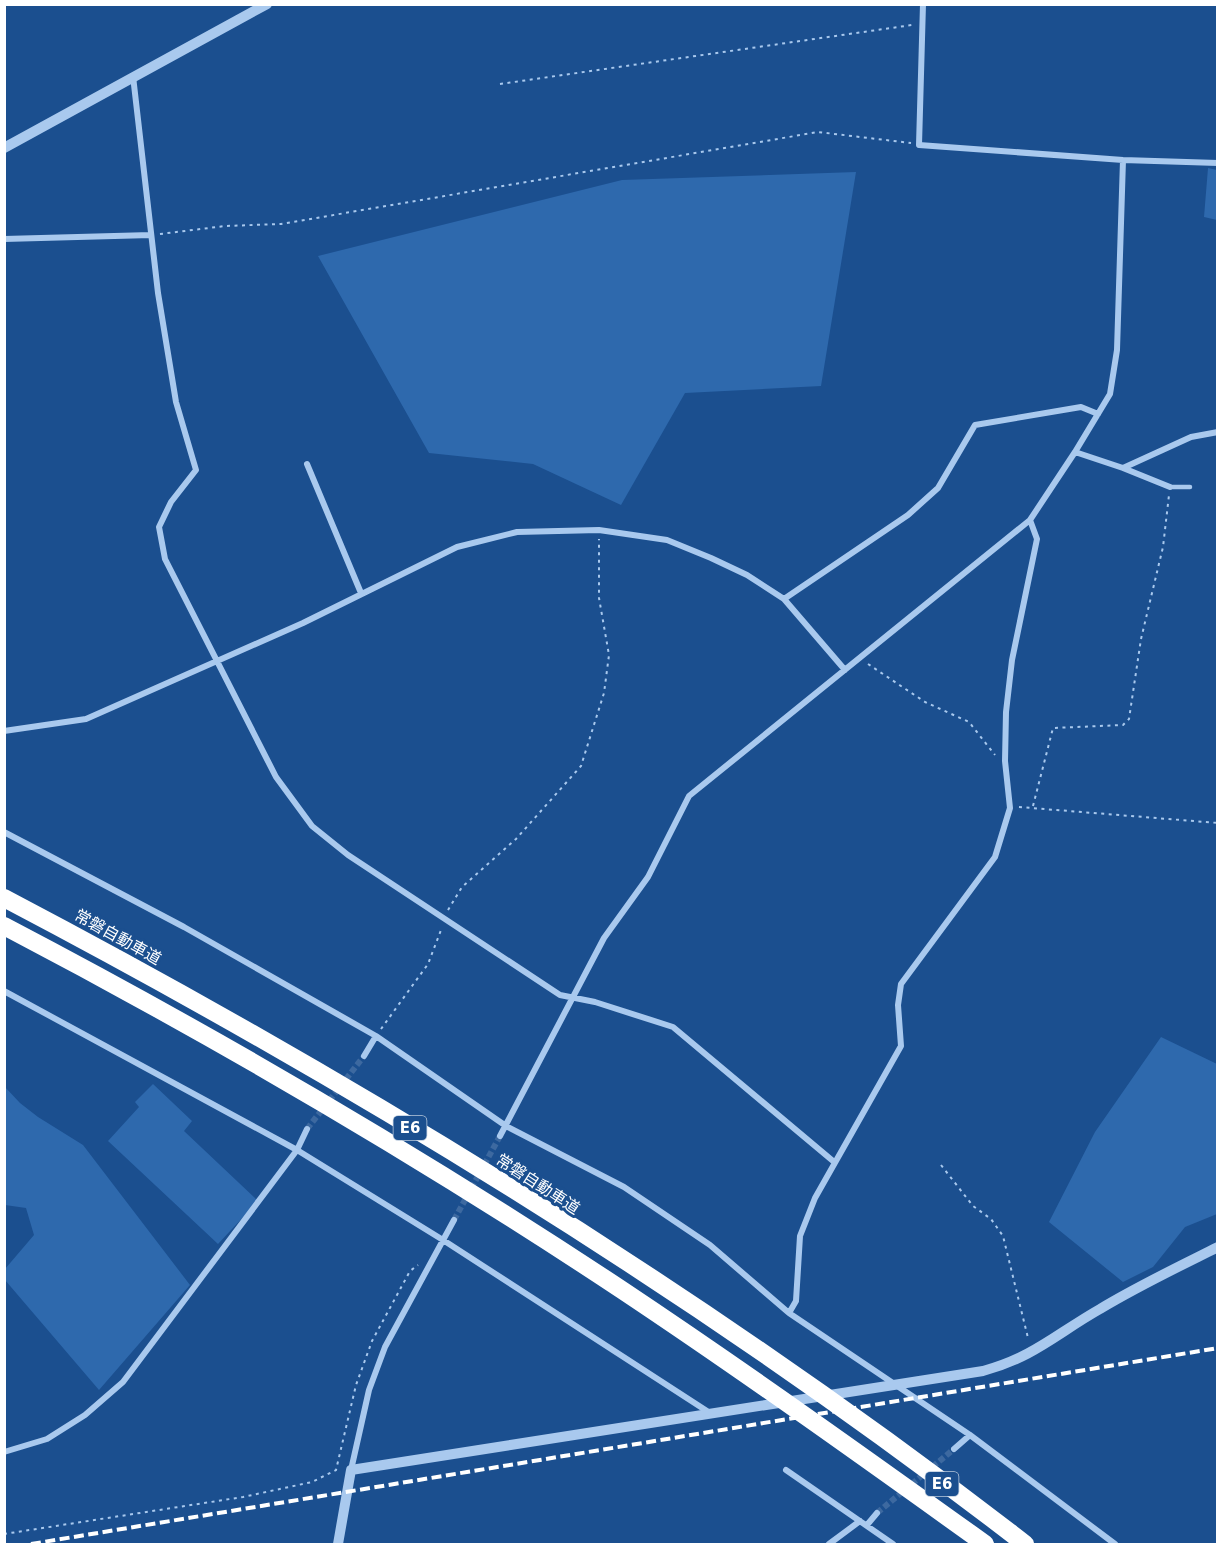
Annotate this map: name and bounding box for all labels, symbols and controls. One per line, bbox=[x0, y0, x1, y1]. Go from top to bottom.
street label: 常磐自動車道 bbox=[71, 905, 165, 969]
road number: E6 bbox=[394, 1116, 426, 1140]
street label: 常磐自動車道 bbox=[493, 1150, 583, 1218]
road number: E6 bbox=[926, 1472, 958, 1496]

